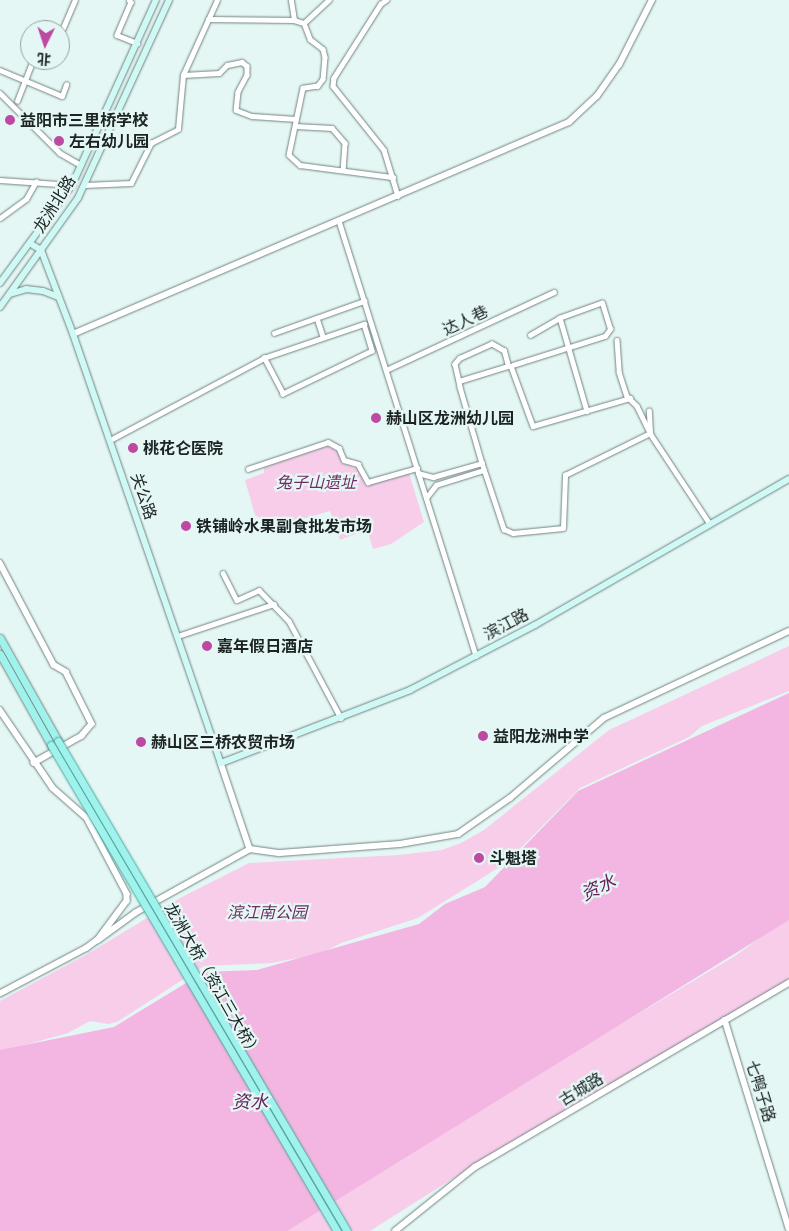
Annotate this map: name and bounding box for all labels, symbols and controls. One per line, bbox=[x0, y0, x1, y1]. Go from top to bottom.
north arrow bbox=[20, 20, 70, 70]
text: 北 bbox=[36, 49, 52, 69]
place label: 益阳市三里桥学校 bbox=[20, 110, 148, 130]
marker: 益阳市三里桥学校 bbox=[4, 114, 16, 126]
place label: 左右幼儿园 bbox=[69, 131, 149, 151]
marker: 左右幼儿园 bbox=[53, 135, 65, 147]
street label: 龙洲北路 bbox=[29, 172, 79, 236]
street label: 达人巷 bbox=[439, 301, 491, 339]
place label: 赫山区龙洲幼儿园 bbox=[386, 408, 514, 428]
marker: 赫山区龙洲幼儿园 bbox=[370, 412, 382, 424]
place label: 桃花仑医院 bbox=[143, 438, 223, 458]
marker: 桃花仑医院 bbox=[127, 442, 139, 454]
street label: 关公路 bbox=[127, 470, 161, 522]
park label: 兔子山遗址 bbox=[276, 472, 356, 492]
place label: 铁铺岭水果副食批发市场 bbox=[196, 516, 372, 536]
marker: 铁铺岭水果副食批发市场 bbox=[180, 520, 192, 532]
street label: 滨江路 bbox=[480, 604, 532, 644]
place label: 嘉年假日酒店 bbox=[217, 636, 313, 656]
marker: 嘉年假日酒店 bbox=[201, 640, 213, 652]
place label: 益阳龙洲中学 bbox=[493, 726, 589, 746]
marker: 益阳龙洲中学 bbox=[477, 730, 489, 742]
place label: 赫山区三桥农贸市场 bbox=[151, 732, 295, 752]
marker: 赫山区三桥农贸市场 bbox=[135, 736, 147, 748]
place label: 斗魁塔 bbox=[489, 848, 537, 868]
marker: 斗魁塔 bbox=[473, 852, 485, 864]
water label: 资水 bbox=[577, 870, 619, 904]
street label: 龙洲大桥（资江三大桥） bbox=[161, 899, 265, 1061]
park label: 滨江南公园 bbox=[227, 902, 307, 922]
street label: 七鸭子路 bbox=[742, 1058, 780, 1124]
street label: 古城路 bbox=[555, 1068, 607, 1110]
water label: 资水 bbox=[232, 1090, 268, 1112]

